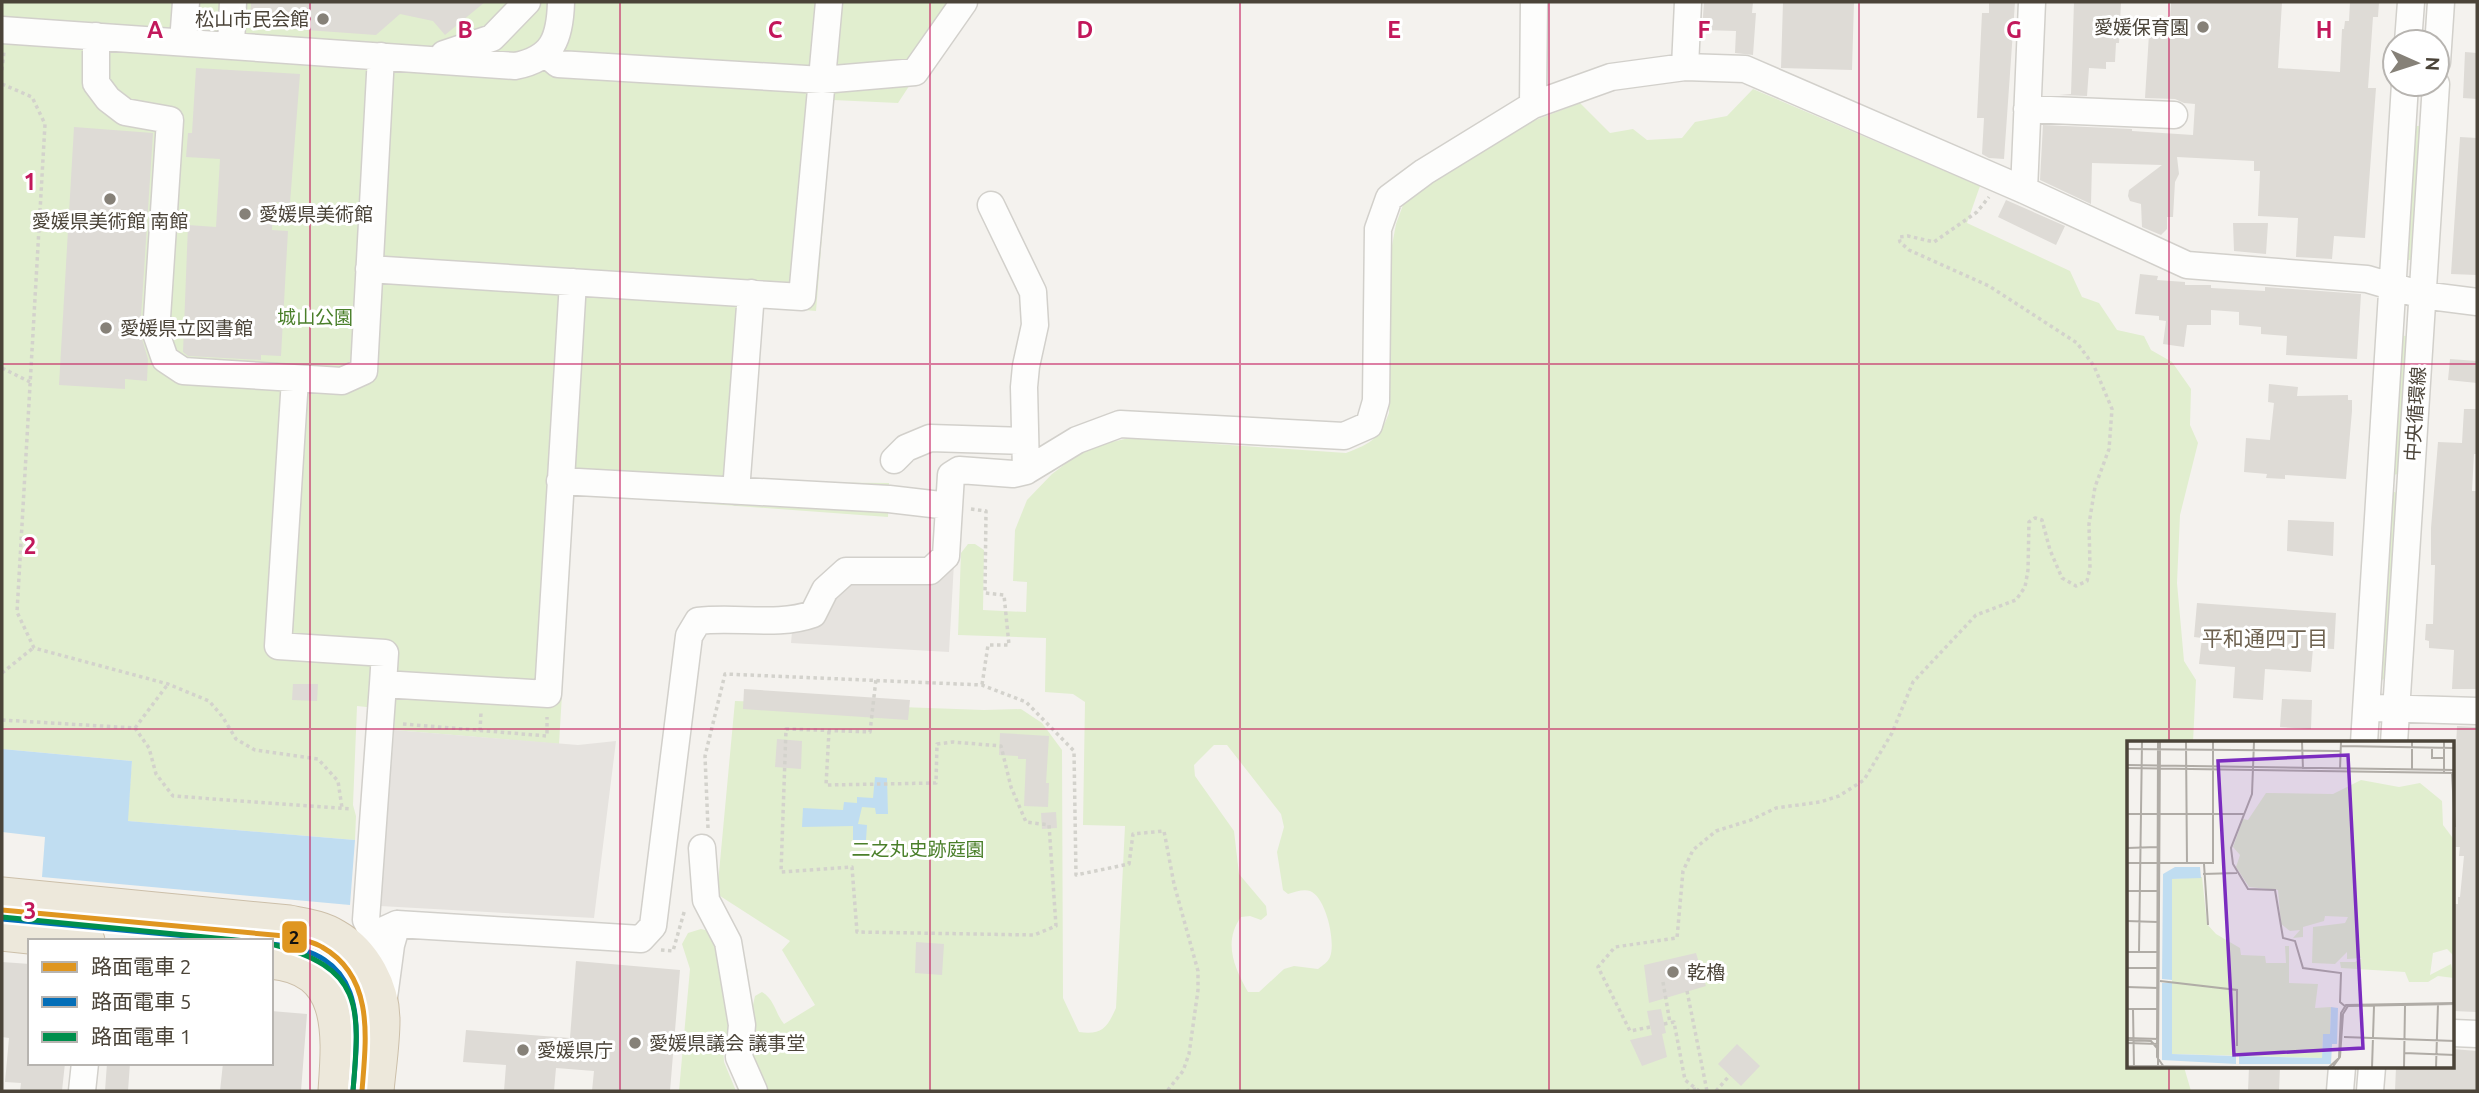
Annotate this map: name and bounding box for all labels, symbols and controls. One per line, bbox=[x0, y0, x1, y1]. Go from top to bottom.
place label: 松山市民会館 bbox=[195, 8, 309, 30]
marker: 松山市民会館 bbox=[315, 11, 331, 27]
place label: 愛媛保育園 bbox=[2094, 16, 2189, 38]
text: A bbox=[147, 17, 163, 42]
text: B bbox=[457, 17, 473, 42]
text: C bbox=[768, 17, 783, 42]
text: D bbox=[1077, 17, 1093, 42]
text: E bbox=[1387, 17, 1401, 42]
text: F bbox=[1698, 17, 1711, 42]
text: G bbox=[2006, 17, 2022, 42]
text: H bbox=[2316, 17, 2332, 42]
marker: 愛媛保育園 bbox=[2195, 19, 2211, 35]
north arrow bbox=[2381, 28, 2451, 98]
text: N bbox=[2422, 56, 2444, 72]
text: 1 bbox=[24, 169, 36, 194]
marker: 愛媛県美術館 南館 bbox=[102, 191, 118, 207]
place label: 愛媛県美術館 bbox=[259, 203, 373, 225]
marker: 愛媛県美術館 bbox=[237, 206, 253, 222]
place label: 愛媛県美術館 南館 bbox=[32, 210, 188, 232]
park label: 城山公園 bbox=[277, 306, 353, 328]
place label: 愛媛県立図書館 bbox=[120, 317, 253, 339]
marker: 愛媛県立図書館 bbox=[98, 320, 114, 336]
street label: 中央循環線 bbox=[2401, 366, 2429, 462]
text: 2 bbox=[24, 533, 36, 558]
district label: 平和通四丁目 bbox=[2202, 626, 2328, 650]
inset map bbox=[2127, 741, 2454, 1068]
park label: 二之丸史跡庭園 bbox=[851, 838, 985, 860]
text: 3 bbox=[24, 898, 36, 923]
line badge: 2 bbox=[281, 920, 308, 954]
text: 2 bbox=[289, 926, 299, 948]
legend bbox=[28, 939, 273, 1065]
text: 路面電車 2 bbox=[91, 954, 192, 978]
place label: 乾櫓 bbox=[1687, 961, 1725, 983]
marker: 乾櫓 bbox=[1665, 964, 1681, 980]
text: 路面電車 5 bbox=[91, 989, 192, 1013]
text: 路面電車 1 bbox=[91, 1024, 192, 1048]
place label: 愛媛県議会 議事堂 bbox=[649, 1032, 805, 1054]
marker: 愛媛県議会 議事堂 bbox=[627, 1035, 643, 1051]
place label: 愛媛県庁 bbox=[537, 1039, 613, 1061]
marker: 愛媛県庁 bbox=[515, 1042, 531, 1058]

